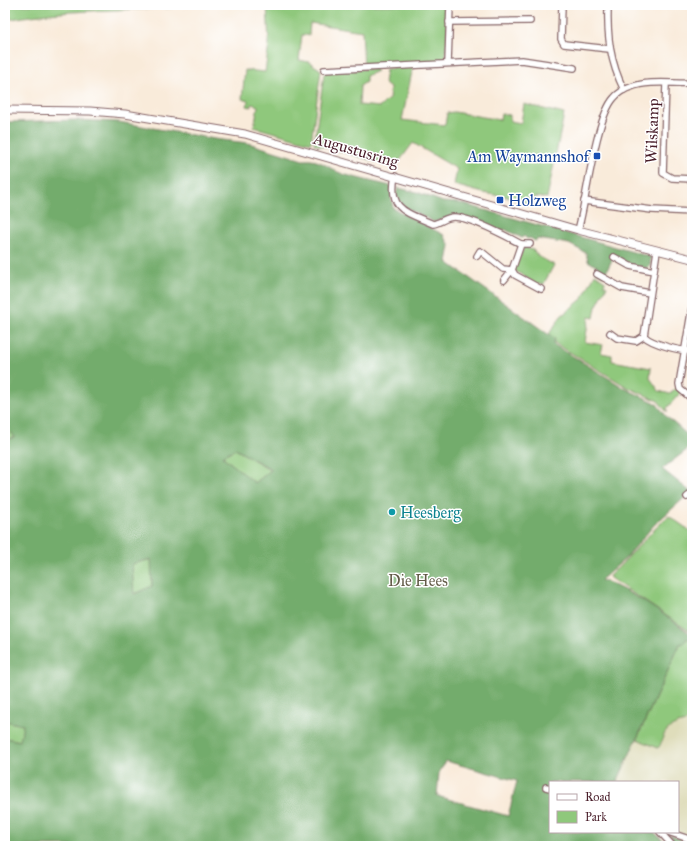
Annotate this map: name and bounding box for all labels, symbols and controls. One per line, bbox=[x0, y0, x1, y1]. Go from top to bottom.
street label: Wilskamp bbox=[641, 98, 663, 164]
street label: Augustusring bbox=[310, 129, 401, 172]
place label: Am Waymannshof bbox=[466, 147, 592, 166]
marker: Am Waymannshof bbox=[592, 151, 602, 161]
place label: Holzweg bbox=[508, 191, 566, 211]
marker: Holzweg bbox=[495, 195, 505, 205]
place label: Heesberg bbox=[400, 503, 461, 523]
marker: Heesberg bbox=[387, 507, 397, 517]
park label: Die Hees bbox=[388, 571, 448, 590]
legend bbox=[549, 781, 679, 833]
text: Road bbox=[585, 790, 611, 804]
text: Park bbox=[585, 810, 607, 824]

